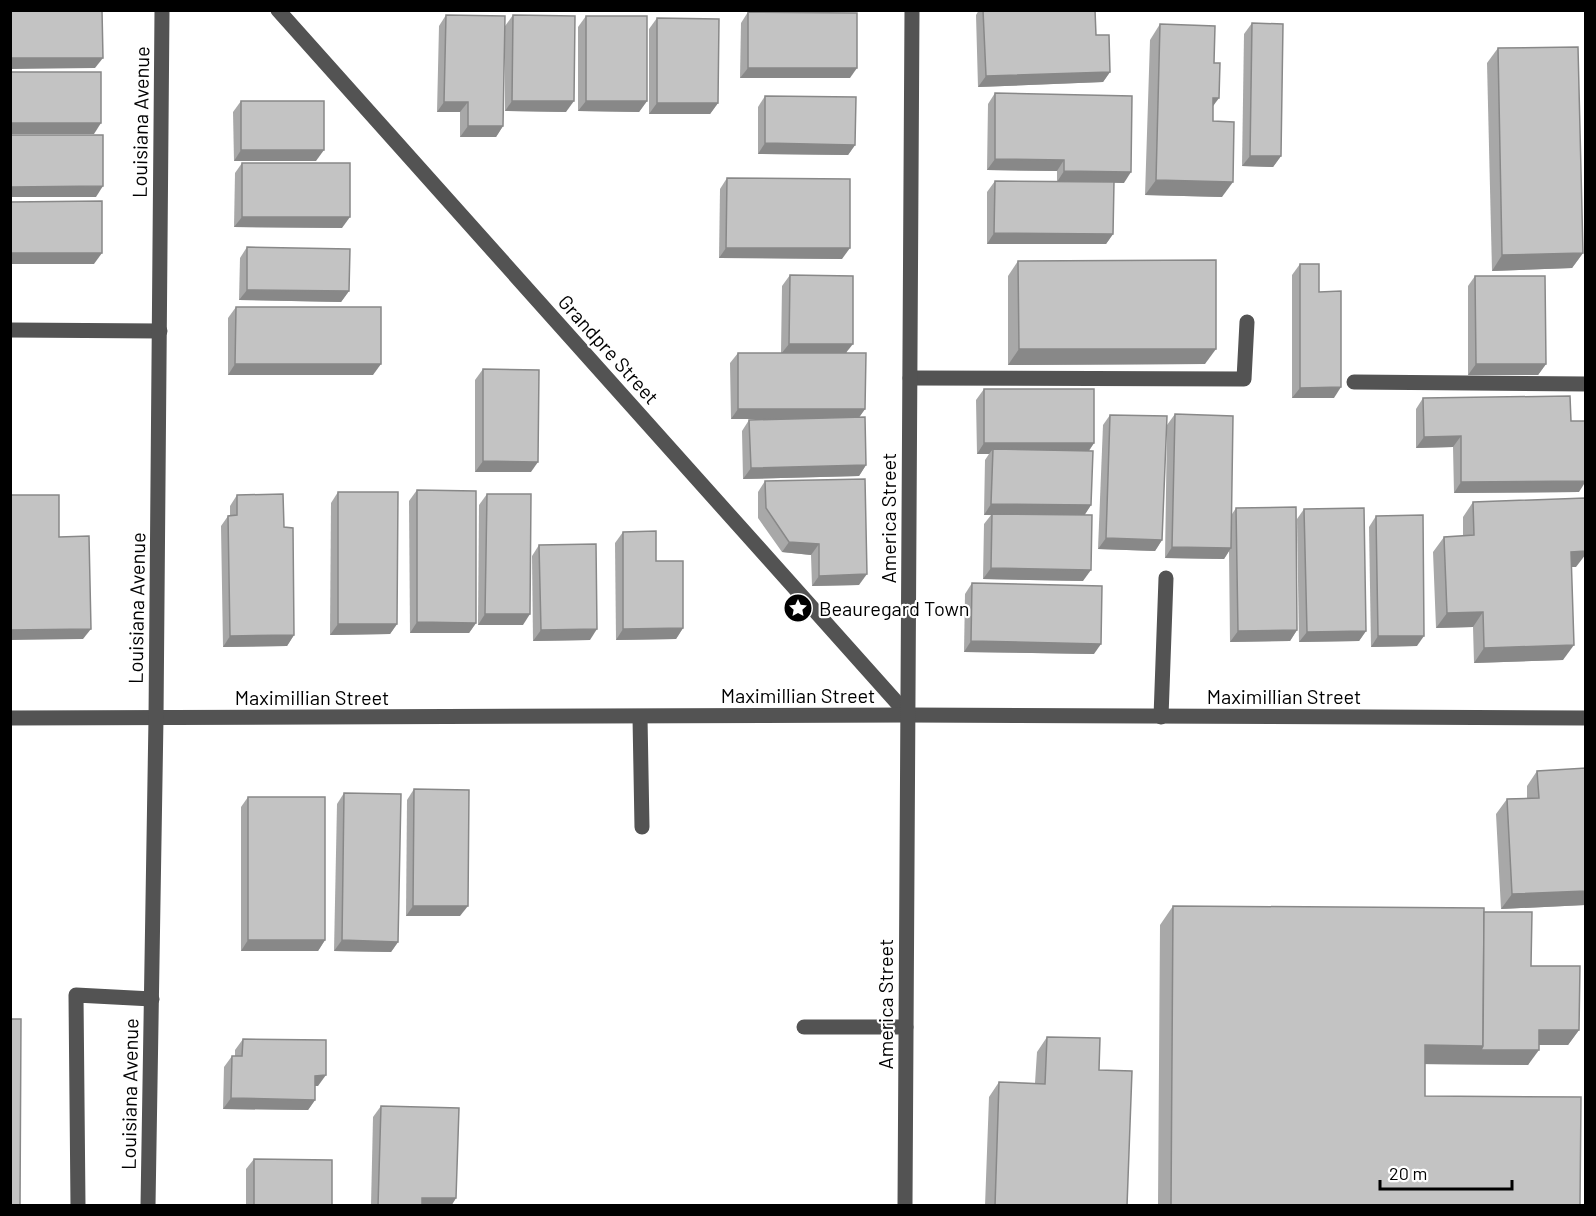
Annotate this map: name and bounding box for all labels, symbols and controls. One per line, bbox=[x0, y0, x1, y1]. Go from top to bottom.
street label: Louisiana Avenue bbox=[127, 46, 153, 198]
street label: Grandpre Street bbox=[554, 289, 664, 409]
street label: America Street bbox=[876, 453, 900, 583]
street label: Louisiana Avenue bbox=[123, 532, 149, 684]
place icon: Beauregard Town bbox=[782, 592, 814, 624]
place label: Beauregard Town bbox=[819, 596, 970, 620]
street label: Maximillian Street bbox=[721, 683, 875, 707]
street label: Maximillian Street bbox=[1207, 684, 1361, 708]
street label: Maximillian Street bbox=[235, 685, 389, 709]
street label: America Street bbox=[873, 939, 897, 1069]
street label: Louisiana Avenue bbox=[116, 1018, 142, 1170]
scale bar bbox=[1380, 1153, 1512, 1191]
text: 20 m bbox=[1389, 1162, 1427, 1184]

